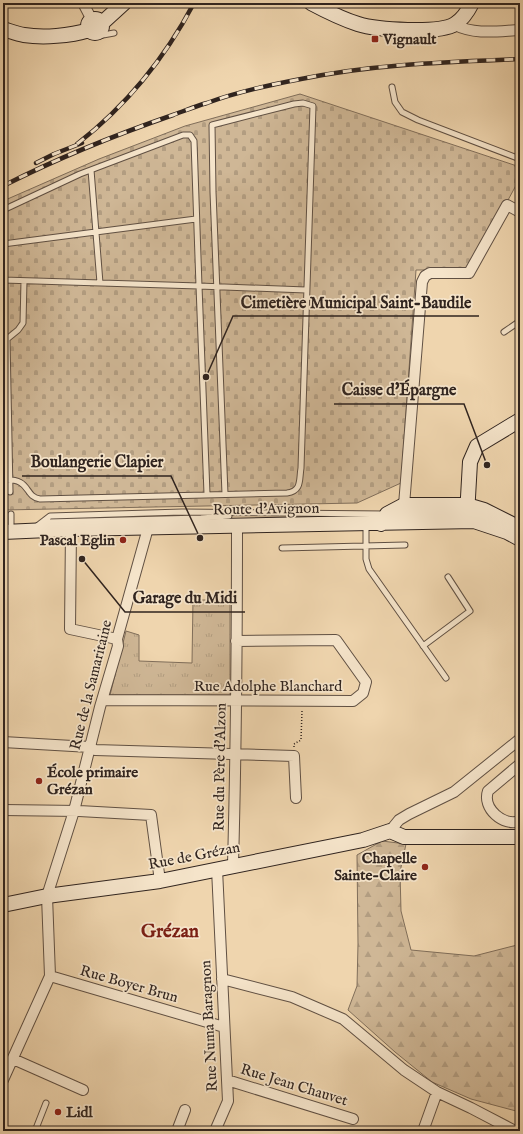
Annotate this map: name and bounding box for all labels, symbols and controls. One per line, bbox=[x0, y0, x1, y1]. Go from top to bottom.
place label: Vignault bbox=[382, 30, 437, 49]
marker: Vignault bbox=[370, 34, 380, 44]
callout: Cimetière Municipal Saint-Baudile bbox=[233, 288, 479, 316]
text: Cimetière Municipal Saint-Baudile bbox=[241, 294, 472, 314]
callout: Caisse d'Épargne bbox=[334, 376, 464, 404]
text: Caisse d'Épargne bbox=[342, 379, 457, 401]
callout: Boulangerie Clapier bbox=[22, 448, 171, 476]
text: Boulangerie Clapier bbox=[31, 453, 164, 473]
street label: Route d'Avignon bbox=[213, 499, 319, 519]
place label: Pascal Eglin bbox=[40, 531, 115, 550]
marker: Pascal Eglin bbox=[118, 535, 128, 545]
callout: Garage du Midi bbox=[125, 584, 245, 612]
text: Garage du Midi bbox=[133, 589, 238, 609]
street label: Rue de la Samaritaine bbox=[66, 618, 116, 752]
street label: Rue Adolphe Blanchard bbox=[194, 677, 343, 696]
street label: Rue du Père d'Alzon bbox=[209, 703, 231, 831]
place label: École primaire Grézan bbox=[47, 763, 138, 799]
marker: École primaire Grézan bbox=[34, 776, 44, 786]
street label: Rue de Grézan bbox=[146, 838, 242, 874]
place label: Chapelle Sainte-Claire bbox=[334, 849, 417, 885]
marker: Chapelle Sainte-Claire bbox=[420, 862, 430, 872]
district label: Grézan bbox=[141, 920, 199, 944]
street label: Rue Numa Baragnon bbox=[196, 960, 222, 1092]
street label: Rue Boyer Brun bbox=[78, 961, 180, 1007]
street label: Rue Jean Chauvet bbox=[238, 1060, 350, 1110]
place label: Lidl bbox=[66, 1103, 94, 1122]
marker: Lidl bbox=[53, 1107, 63, 1117]

